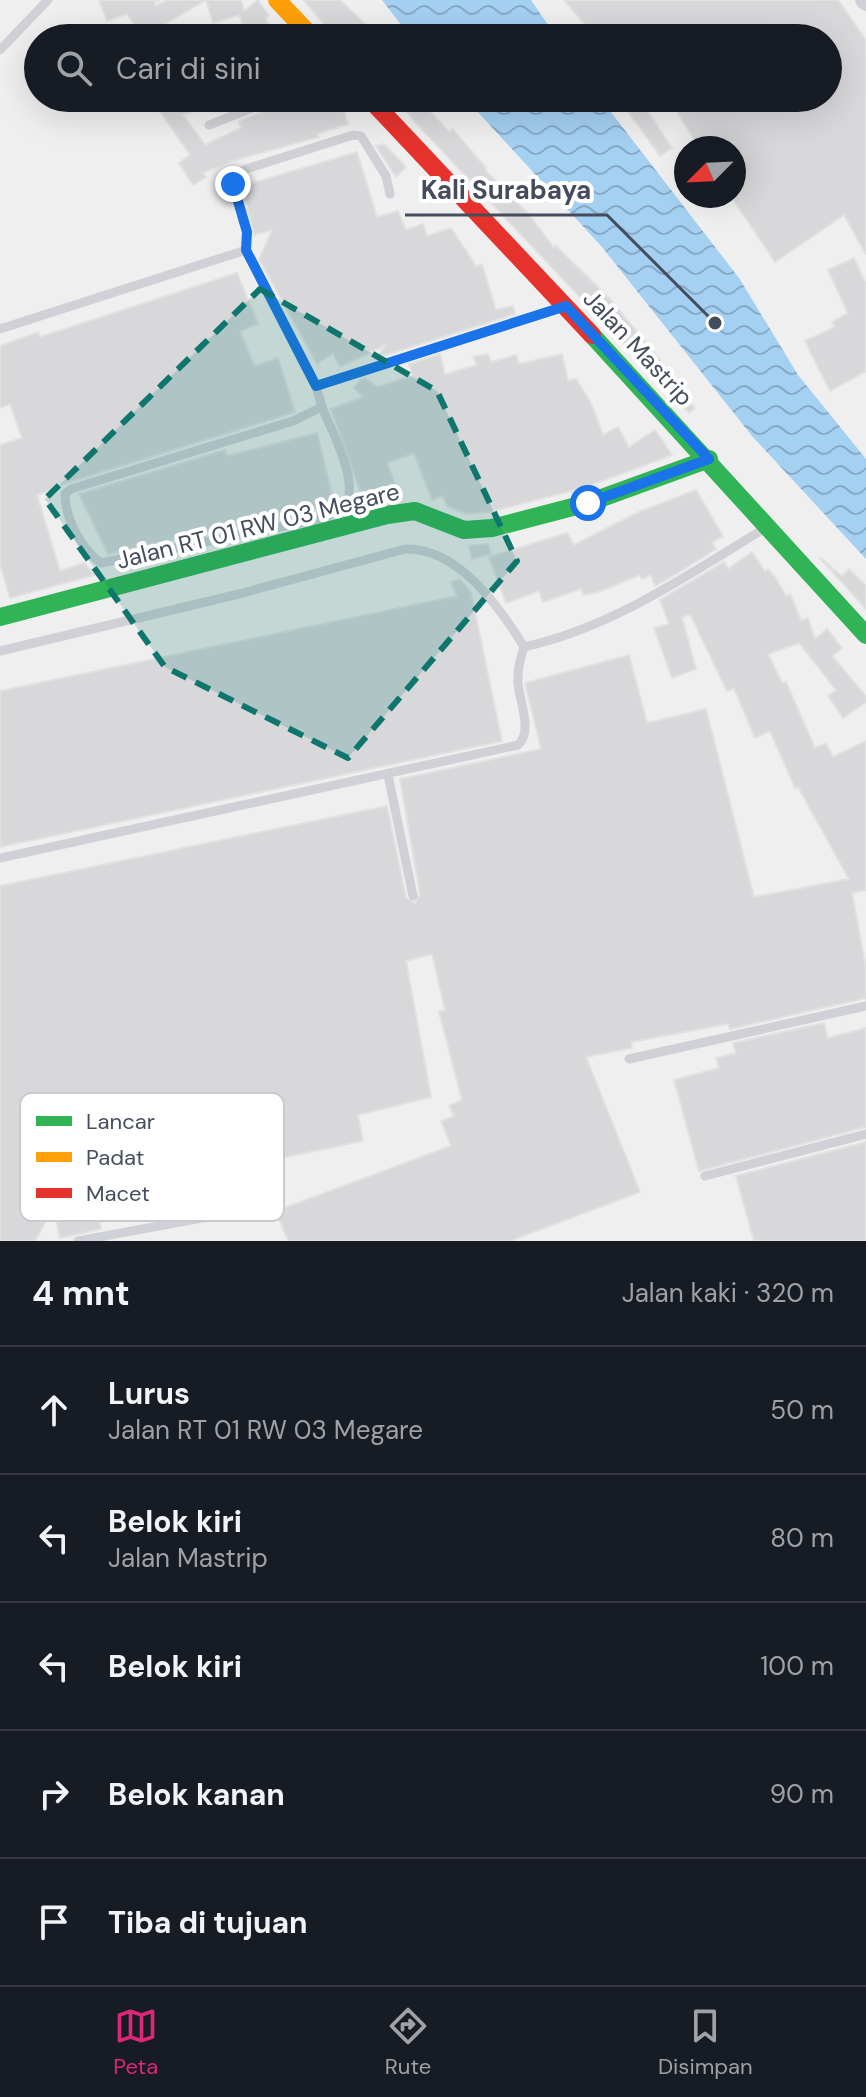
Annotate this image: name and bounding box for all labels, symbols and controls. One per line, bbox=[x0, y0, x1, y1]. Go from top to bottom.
search box bbox=[24, 24, 842, 112]
icon: search bbox=[52, 46, 96, 90]
text: Cari di sini bbox=[116, 49, 261, 88]
north arrow bbox=[674, 136, 746, 208]
callout: Kali Surabaya bbox=[405, 165, 607, 215]
route end bbox=[215, 166, 251, 202]
text: Kali Surabaya bbox=[421, 173, 591, 207]
street label: Jalan Mastrip bbox=[577, 283, 700, 412]
street label: Jalan RT 01 RW 03 Megare bbox=[113, 475, 403, 576]
route start bbox=[570, 485, 606, 521]
legend bbox=[20, 1093, 284, 1221]
text: Lancar bbox=[86, 1107, 155, 1136]
text: Padat bbox=[86, 1143, 144, 1172]
text: Macet bbox=[86, 1179, 150, 1208]
text: 4 mnt bbox=[32, 1271, 130, 1316]
text: Jalan kaki · 320 m bbox=[622, 1276, 834, 1310]
text: Lurus bbox=[108, 1374, 190, 1413]
icon: ahead bbox=[32, 1388, 76, 1432]
text: 50 m bbox=[770, 1393, 834, 1427]
text: Jalan RT 01 RW 03 Megare bbox=[108, 1413, 423, 1447]
text: Belok kiri bbox=[108, 1502, 242, 1541]
icon: left bbox=[32, 1516, 76, 1560]
text: 80 m bbox=[770, 1521, 834, 1555]
text: Jalan Mastrip bbox=[108, 1541, 268, 1575]
icon: left bbox=[32, 1644, 76, 1688]
text: Belok kiri bbox=[108, 1647, 242, 1686]
text: 100 m bbox=[760, 1649, 834, 1683]
icon: right bbox=[32, 1772, 76, 1816]
text: Belok kanan bbox=[108, 1775, 285, 1814]
text: 90 m bbox=[770, 1777, 834, 1811]
icon: arrive bbox=[32, 1900, 76, 1944]
text: Tiba di tujuan bbox=[108, 1903, 308, 1942]
tab: Peta bbox=[113, 2004, 158, 2081]
tab: Rute bbox=[385, 2004, 431, 2081]
tab: Disimpan bbox=[658, 2004, 753, 2081]

